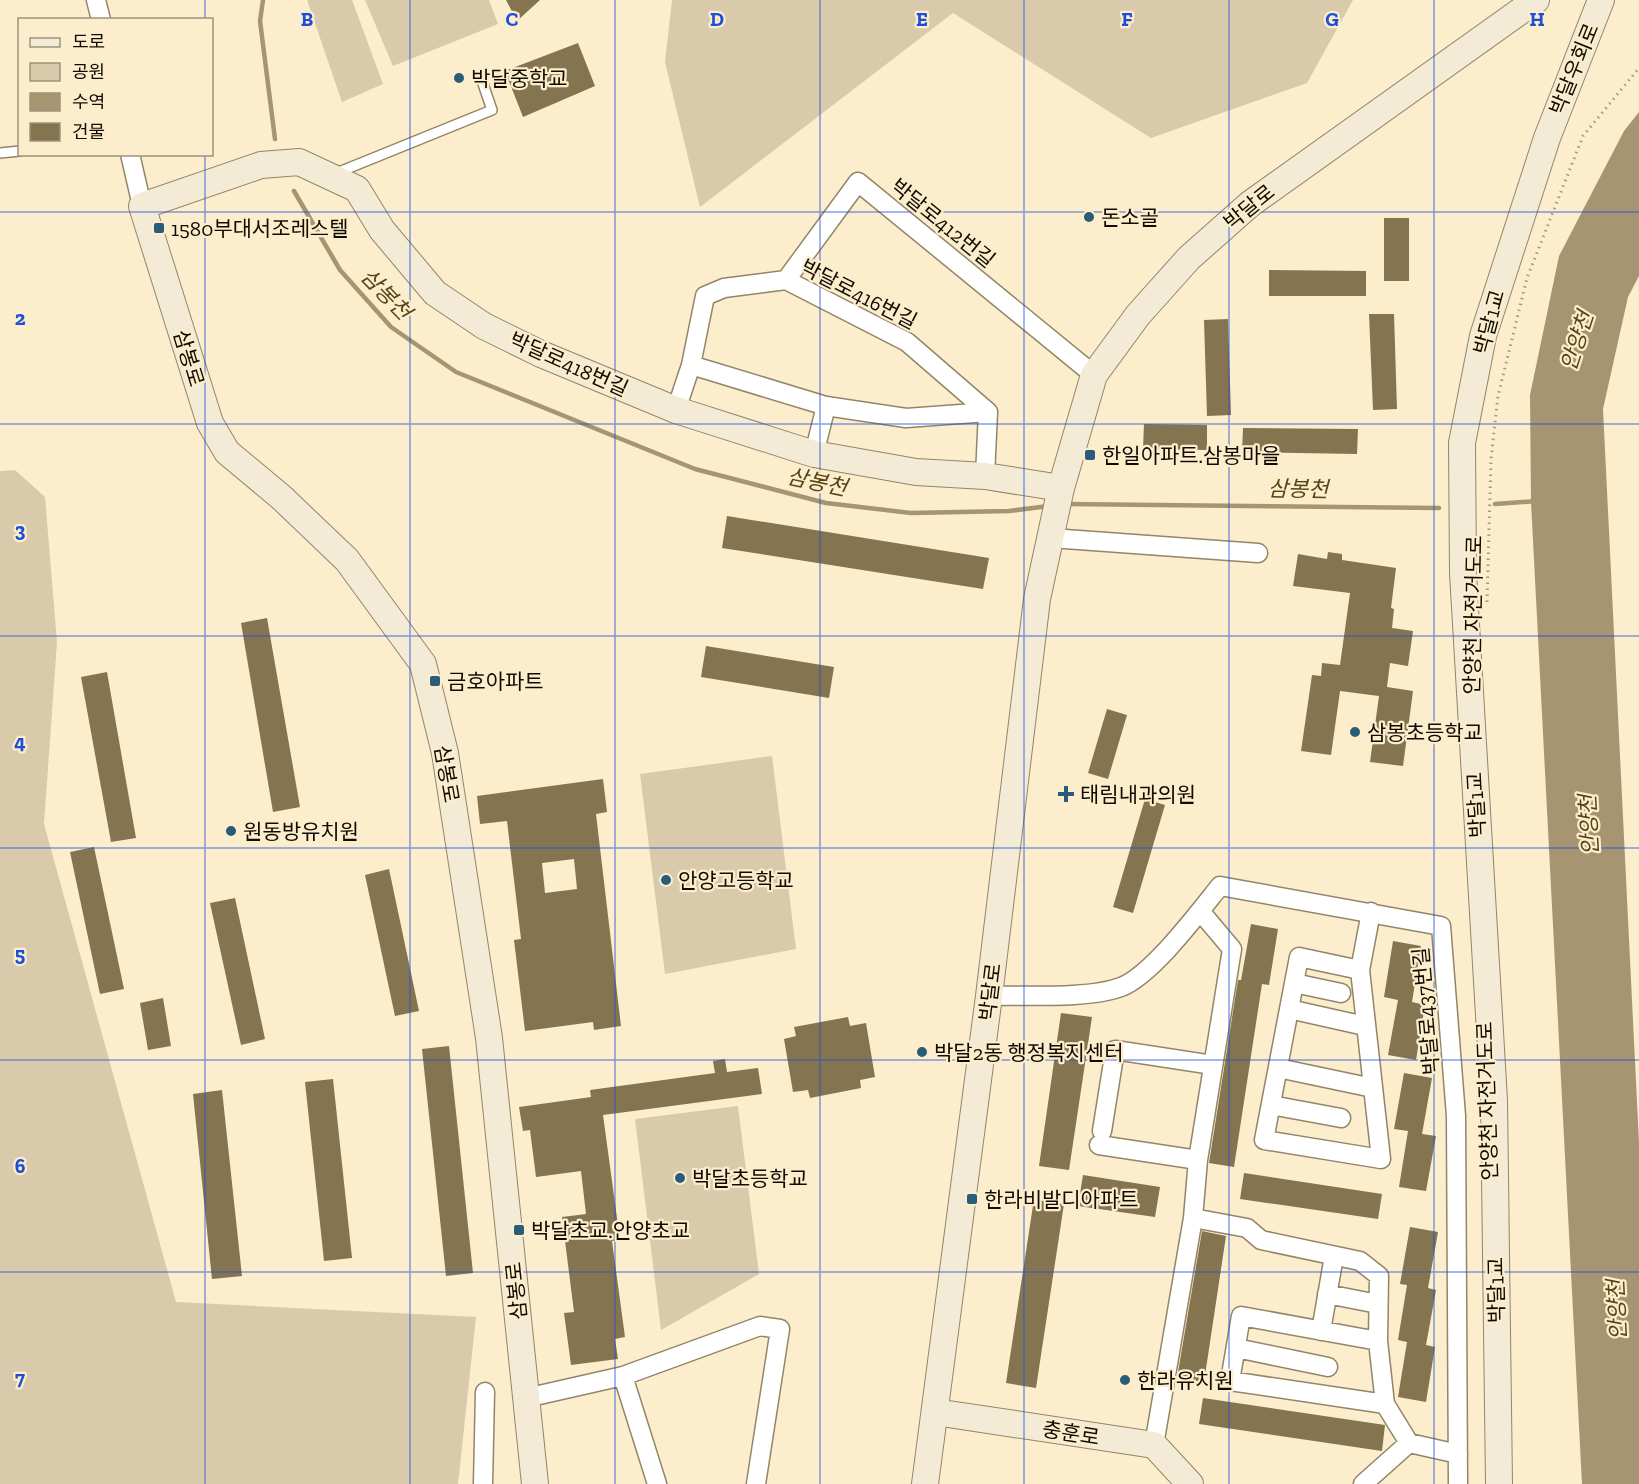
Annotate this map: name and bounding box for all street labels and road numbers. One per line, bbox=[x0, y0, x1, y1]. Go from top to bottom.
street label: 박달우회로 bbox=[1544, 20, 1604, 118]
street label: 박달로412번길 bbox=[886, 173, 1000, 273]
street label: 박달로 bbox=[1219, 179, 1279, 235]
street label: 박달로416번길 bbox=[797, 254, 921, 334]
street label: 박달1교 bbox=[1468, 287, 1510, 357]
street label: 삼봉로 bbox=[169, 327, 209, 389]
street label: 박달로418번길 bbox=[506, 327, 632, 401]
street label: 안양천 자전거도로 bbox=[1459, 535, 1487, 695]
street label: 삼봉로 bbox=[430, 743, 464, 805]
street label: 박달1교 bbox=[1462, 771, 1490, 839]
street label: 박달로437번길 bbox=[1408, 946, 1444, 1076]
street label: 박달로 bbox=[974, 962, 1006, 1022]
street label: 안양천 자전거도로 bbox=[1472, 1021, 1502, 1181]
street label: 박달1교 bbox=[1483, 1257, 1509, 1323]
street label: 삼봉로 bbox=[501, 1261, 531, 1321]
street label: 충훈로 bbox=[1040, 1416, 1102, 1450]

